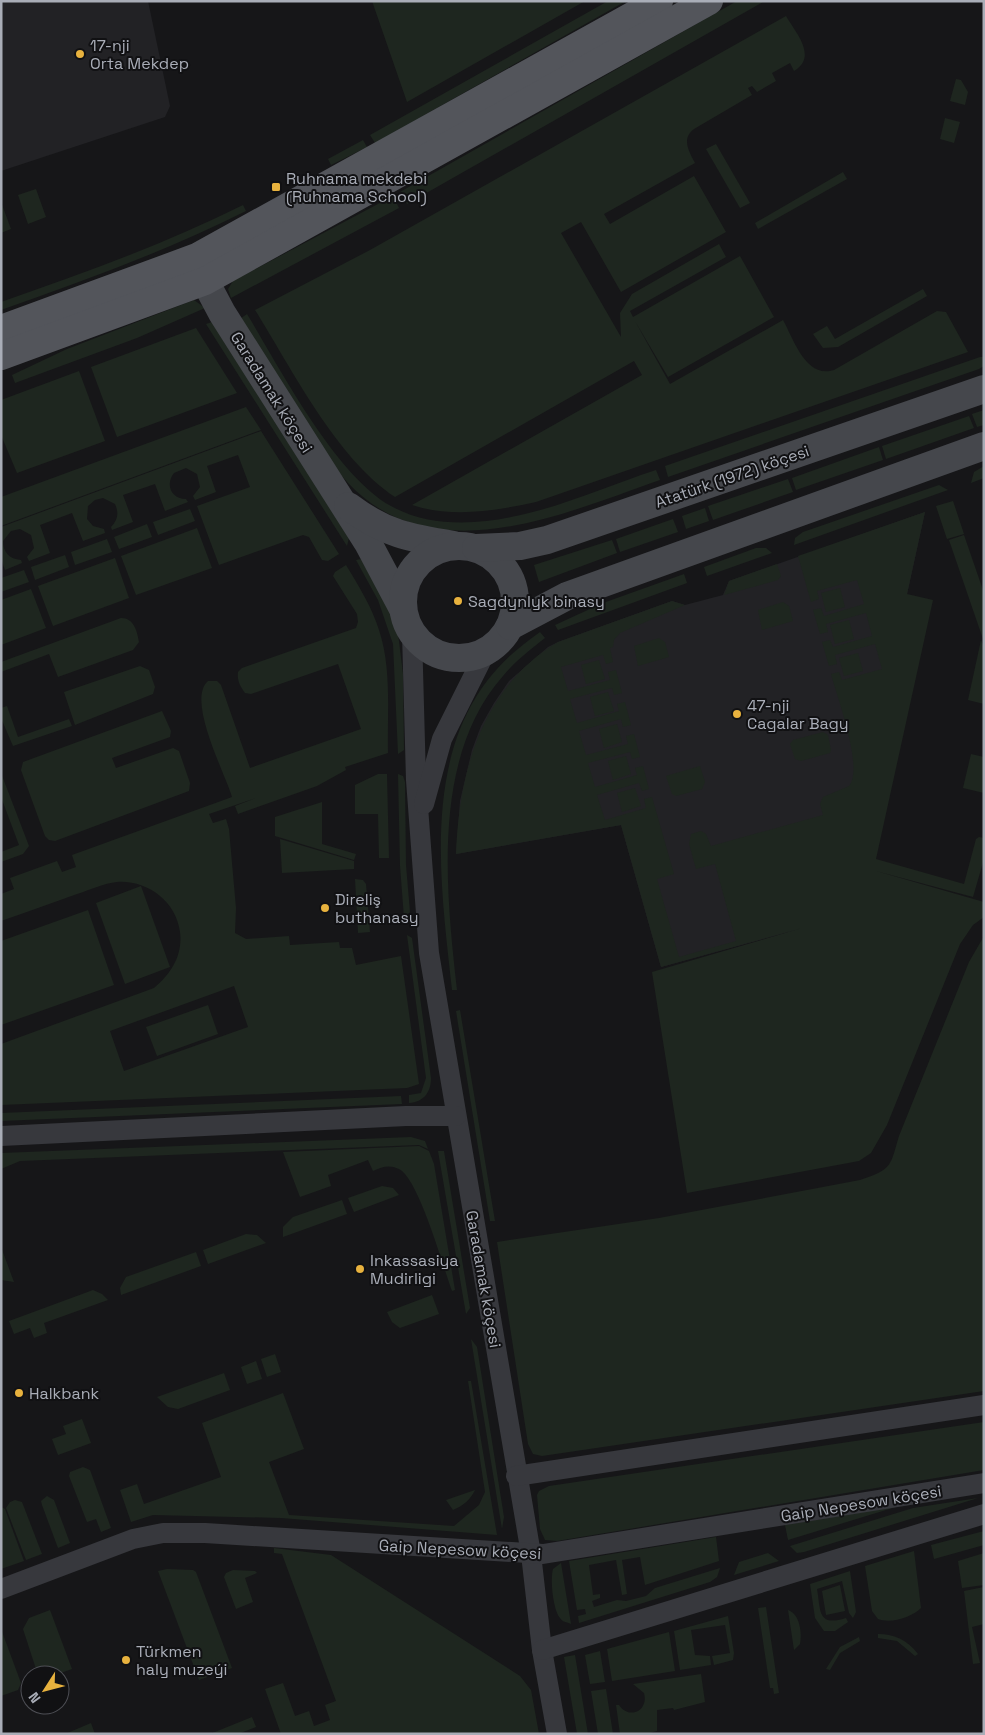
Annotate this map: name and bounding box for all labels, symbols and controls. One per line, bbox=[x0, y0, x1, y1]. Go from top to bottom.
place label: 17-nji Orta Mekdep bbox=[90, 35, 189, 74]
marker: 17-nji Orta Mekdep bbox=[74, 48, 86, 60]
place label: Ruhnama mekdebi (Ruhnama School) bbox=[286, 168, 427, 207]
marker: Ruhnama mekdebi (Ruhnama School) bbox=[270, 181, 282, 193]
street label: Garadamak köçesi bbox=[226, 328, 317, 457]
street label: Atatürk (1972) köçesi bbox=[652, 440, 812, 513]
place label: Sagdynlyk binasy bbox=[468, 591, 605, 612]
marker: Sagdynlyk binasy bbox=[452, 595, 464, 607]
place label: 47-nji Cagalar Bagy bbox=[747, 695, 849, 734]
marker: 47-nji Cagalar Bagy bbox=[731, 708, 743, 720]
place label: Direliş buthanasy bbox=[335, 889, 419, 928]
marker: Direliş buthanasy bbox=[319, 902, 331, 914]
street label: Garadamak köçesi bbox=[461, 1209, 506, 1349]
place label: Inkassasiya Mudirligi bbox=[370, 1250, 459, 1289]
marker: Inkassasiya Mudirligi bbox=[354, 1263, 366, 1275]
place label: Halkbank bbox=[29, 1383, 100, 1404]
marker: Halkbank bbox=[13, 1387, 25, 1399]
street label: Gaip Nepesow köçesi bbox=[779, 1480, 943, 1527]
street label: Gaip Nepesow köçesi bbox=[378, 1535, 542, 1564]
place label: Türkmen haly muzeýi bbox=[136, 1641, 227, 1680]
marker: Türkmen haly muzeýi bbox=[120, 1654, 132, 1666]
north arrow bbox=[20, 1665, 70, 1715]
text: N bbox=[24, 1689, 45, 1707]

